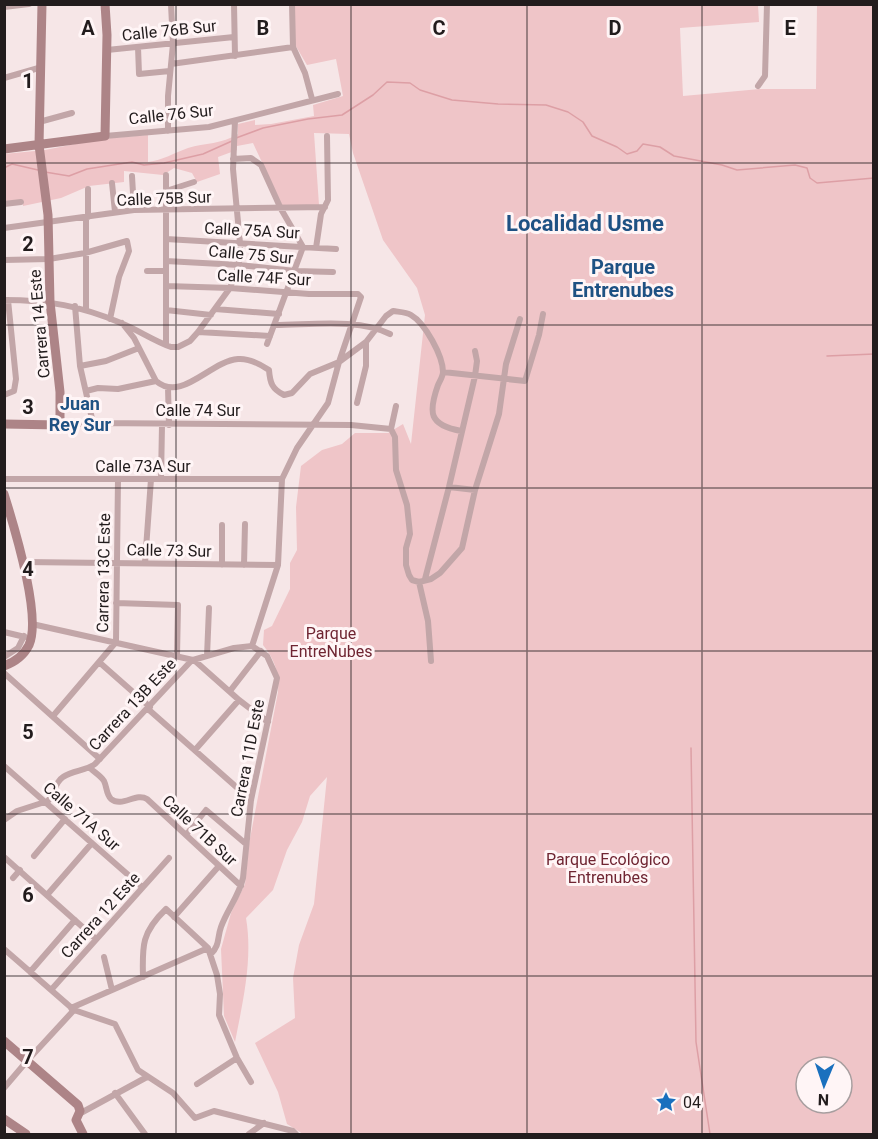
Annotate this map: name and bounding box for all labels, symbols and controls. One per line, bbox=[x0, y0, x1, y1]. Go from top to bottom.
text: A bbox=[81, 16, 95, 40]
street label: Calle 76B Sur bbox=[121, 16, 218, 45]
text: B bbox=[257, 16, 269, 40]
text: C bbox=[432, 16, 446, 40]
text: D bbox=[609, 16, 622, 40]
text: E bbox=[784, 16, 796, 40]
text: 1 bbox=[22, 69, 34, 93]
street label: Calle 76 Sur bbox=[128, 101, 215, 128]
street label: Calle 75B Sur bbox=[116, 187, 212, 210]
district label: Localidad Usme bbox=[506, 211, 664, 236]
street label: Calle 75A Sur bbox=[204, 219, 301, 243]
text: 2 bbox=[22, 232, 34, 256]
street label: Calle 75 Sur bbox=[208, 241, 295, 268]
district label: Parque Entrenubes bbox=[572, 255, 674, 302]
street label: Calle 74F Sur bbox=[217, 266, 312, 289]
street label: Carrera 14 Este bbox=[25, 269, 54, 379]
district label: Juan Rey Sur bbox=[49, 393, 112, 435]
text: 3 bbox=[22, 395, 34, 419]
street label: Calle 74 Sur bbox=[155, 401, 241, 420]
street label: Calle 73A Sur bbox=[95, 457, 191, 476]
street label: Carrera 13C Este bbox=[93, 513, 114, 633]
street label: Calle 73 Sur bbox=[126, 540, 212, 561]
text: 4 bbox=[22, 557, 34, 581]
park label: Parque EntreNubes bbox=[290, 624, 372, 661]
street label: Carrera 13B Este bbox=[85, 654, 180, 754]
street label: Carrera 11D Este bbox=[227, 698, 268, 819]
text: 5 bbox=[22, 720, 34, 744]
street label: Calle 71A Sur bbox=[39, 778, 124, 855]
street label: Calle 71B Sur bbox=[158, 791, 241, 870]
park label: Parque Ecológico Entrenubes bbox=[546, 850, 670, 887]
street label: Carrera 12 Este bbox=[57, 868, 144, 962]
text: 6 bbox=[22, 883, 34, 907]
text: 7 bbox=[22, 1045, 34, 1069]
north arrow bbox=[794, 1055, 854, 1115]
place icon: 04 bbox=[654, 1090, 678, 1114]
text: N bbox=[818, 1090, 829, 1109]
place label: 04 bbox=[683, 1093, 701, 1112]

